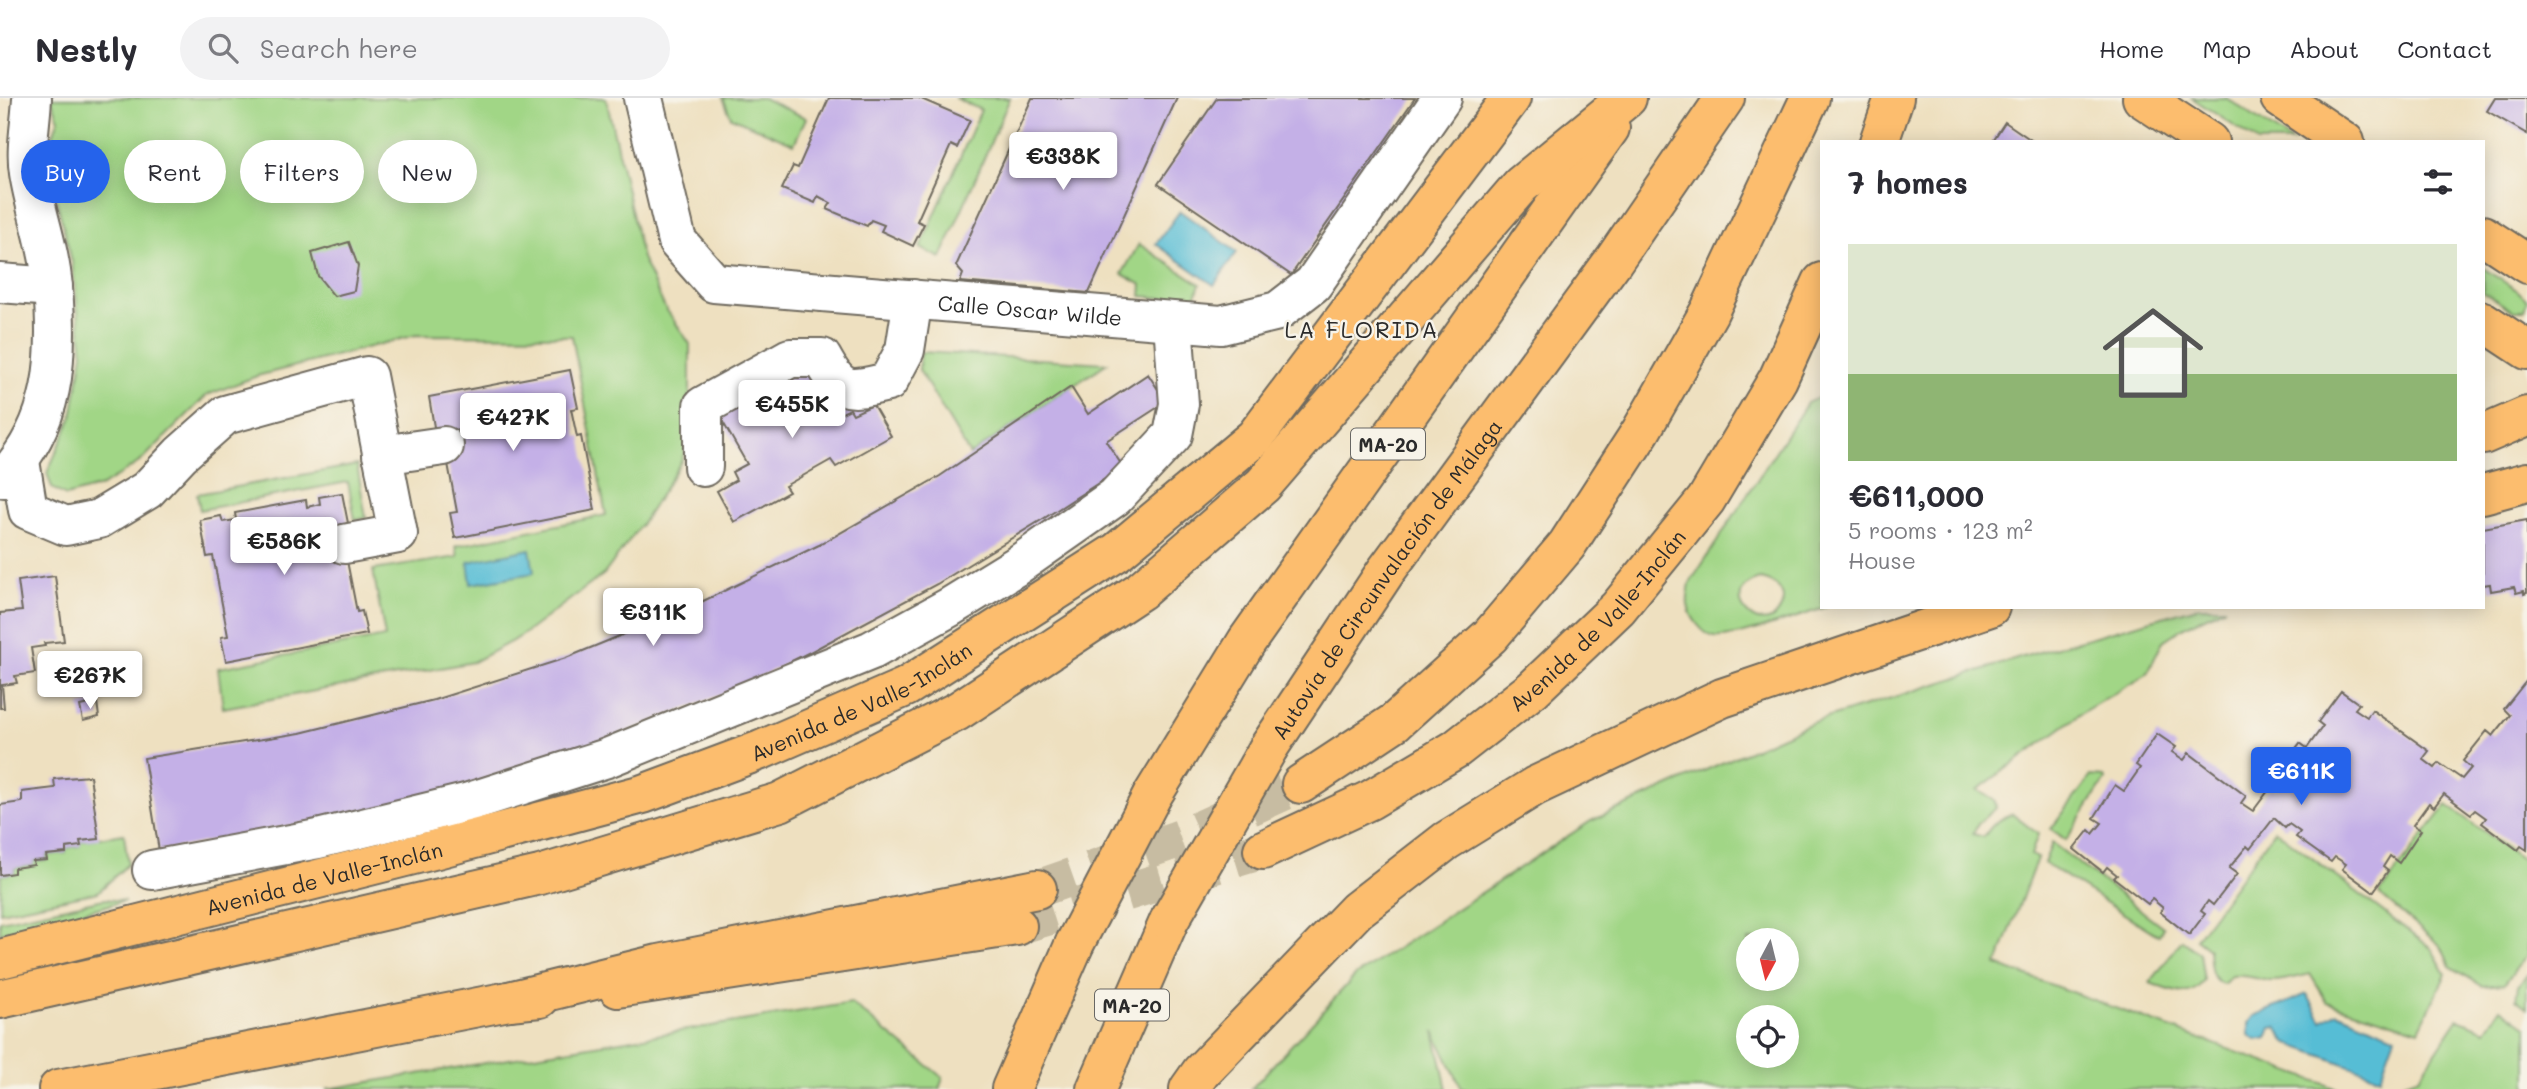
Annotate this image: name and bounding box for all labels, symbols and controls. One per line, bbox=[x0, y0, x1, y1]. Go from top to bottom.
search box bbox=[180, 17, 670, 80]
text: Nestly bbox=[35, 27, 138, 70]
icon: search bbox=[204, 29, 242, 67]
text: Search here bbox=[260, 31, 418, 65]
text: Home bbox=[2099, 33, 2164, 64]
text: Map bbox=[2202, 33, 2251, 64]
text: About bbox=[2289, 33, 2359, 64]
text: Contact bbox=[2397, 33, 2492, 64]
pin: €338K bbox=[1014, 132, 1112, 192]
chip: Buy bbox=[21, 140, 110, 203]
chip: Rent bbox=[124, 140, 226, 203]
chip: Filters bbox=[240, 140, 364, 203]
chip: New bbox=[378, 140, 477, 203]
text: €338K bbox=[1025, 140, 1101, 170]
text: 7 homes bbox=[1848, 162, 1968, 202]
icon: filters bbox=[2419, 163, 2457, 201]
street label: Calle Oscar Wilde bbox=[937, 288, 1123, 330]
icon: home bbox=[2090, 290, 2216, 416]
district label: LA FLORIDA bbox=[1284, 314, 1440, 344]
pin: €455K bbox=[743, 380, 841, 440]
text: €455K bbox=[754, 388, 830, 418]
pin: €427K bbox=[464, 394, 562, 453]
text: €427K bbox=[476, 401, 550, 431]
street label: Autovía de Circunvalación de Málaga bbox=[1265, 413, 1507, 744]
road number: MA-20 bbox=[1351, 428, 1425, 460]
text: €611,000 bbox=[1848, 475, 1984, 515]
text: 5 rooms · 123 m² bbox=[1848, 515, 2033, 545]
pin: €586K bbox=[235, 518, 333, 577]
street label: Avenida de Valle-Inclán bbox=[1503, 523, 1691, 716]
text: €586K bbox=[246, 525, 322, 555]
text: House bbox=[1848, 545, 1916, 575]
pin: €311K bbox=[604, 588, 702, 648]
text: €311K bbox=[619, 596, 687, 626]
street label: Avenida de Valle-Inclán bbox=[747, 635, 976, 766]
pin: €267K bbox=[41, 652, 139, 711]
text: €267K bbox=[53, 659, 127, 689]
pin: €611K bbox=[2252, 748, 2350, 807]
text: €611K bbox=[2267, 755, 2335, 785]
street label: Avenida de Valle-Inclán bbox=[203, 835, 445, 920]
north arrow bbox=[1736, 928, 1799, 990]
map controls bbox=[1736, 928, 1799, 1068]
road number: MA-20 bbox=[1095, 990, 1169, 1021]
button: locate bbox=[1736, 1005, 1799, 1068]

